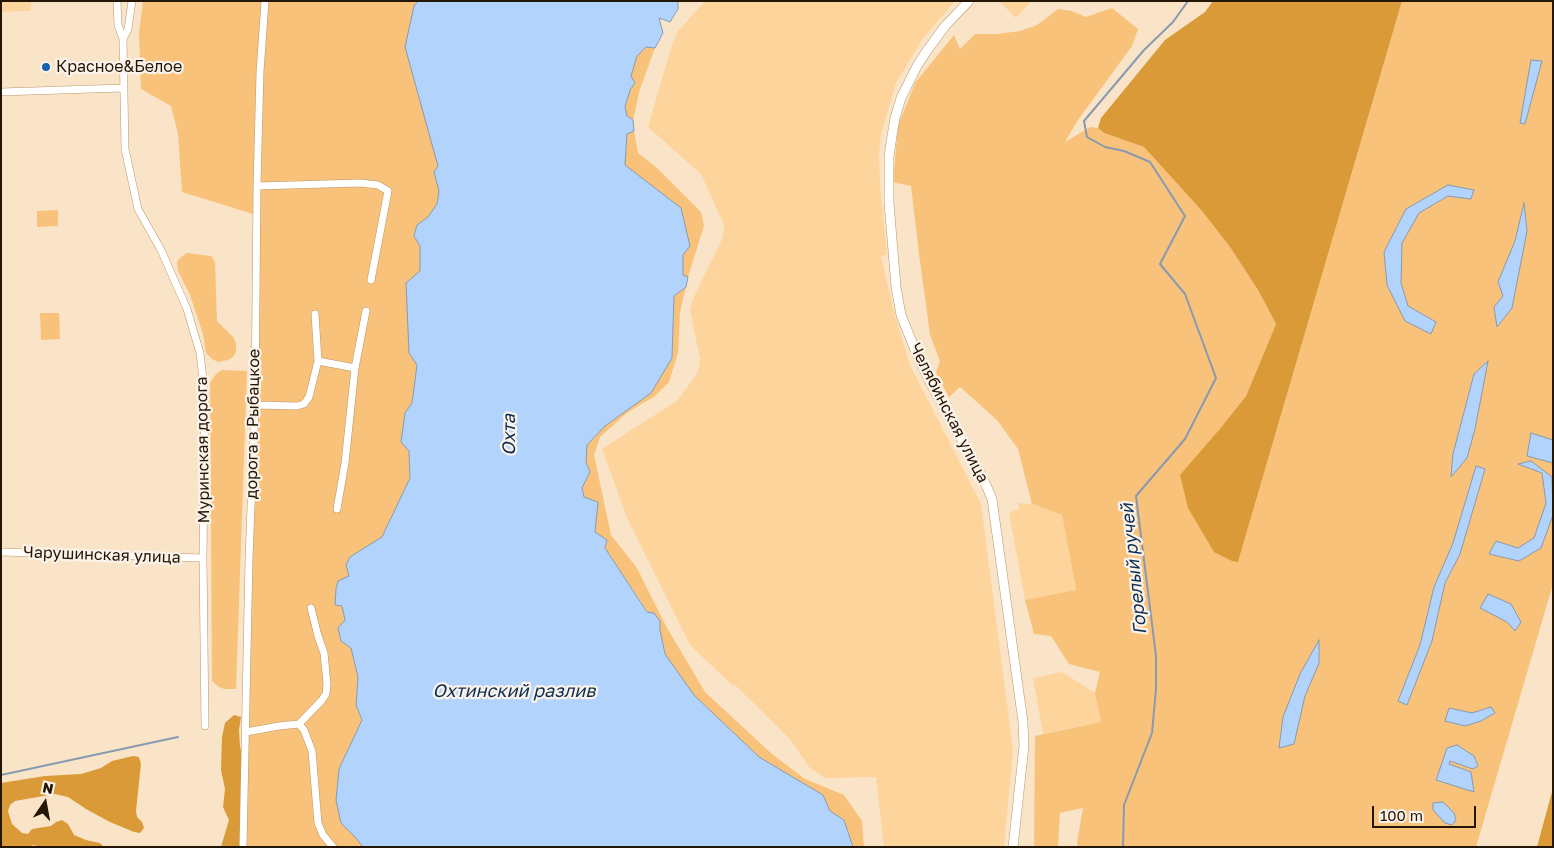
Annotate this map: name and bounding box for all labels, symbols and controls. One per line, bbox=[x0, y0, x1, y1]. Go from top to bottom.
place label: Красное&Белое bbox=[56, 57, 182, 77]
marker: Красное&Белое bbox=[40, 61, 52, 73]
street label: Челябинская улица bbox=[905, 340, 993, 486]
street label: дорога в Рыбацкое bbox=[242, 349, 264, 499]
street label: Муринская дорога bbox=[192, 376, 214, 524]
water label: Охта bbox=[498, 414, 520, 456]
water label: Горелый ручей bbox=[1116, 502, 1152, 636]
street label: Чарушинская улица bbox=[23, 543, 181, 567]
water label: Охтинский разлив bbox=[433, 680, 595, 702]
north arrow bbox=[20, 778, 70, 828]
text: N bbox=[41, 778, 55, 797]
scale bar bbox=[1374, 796, 1478, 828]
text: 100 m bbox=[1380, 806, 1423, 824]

